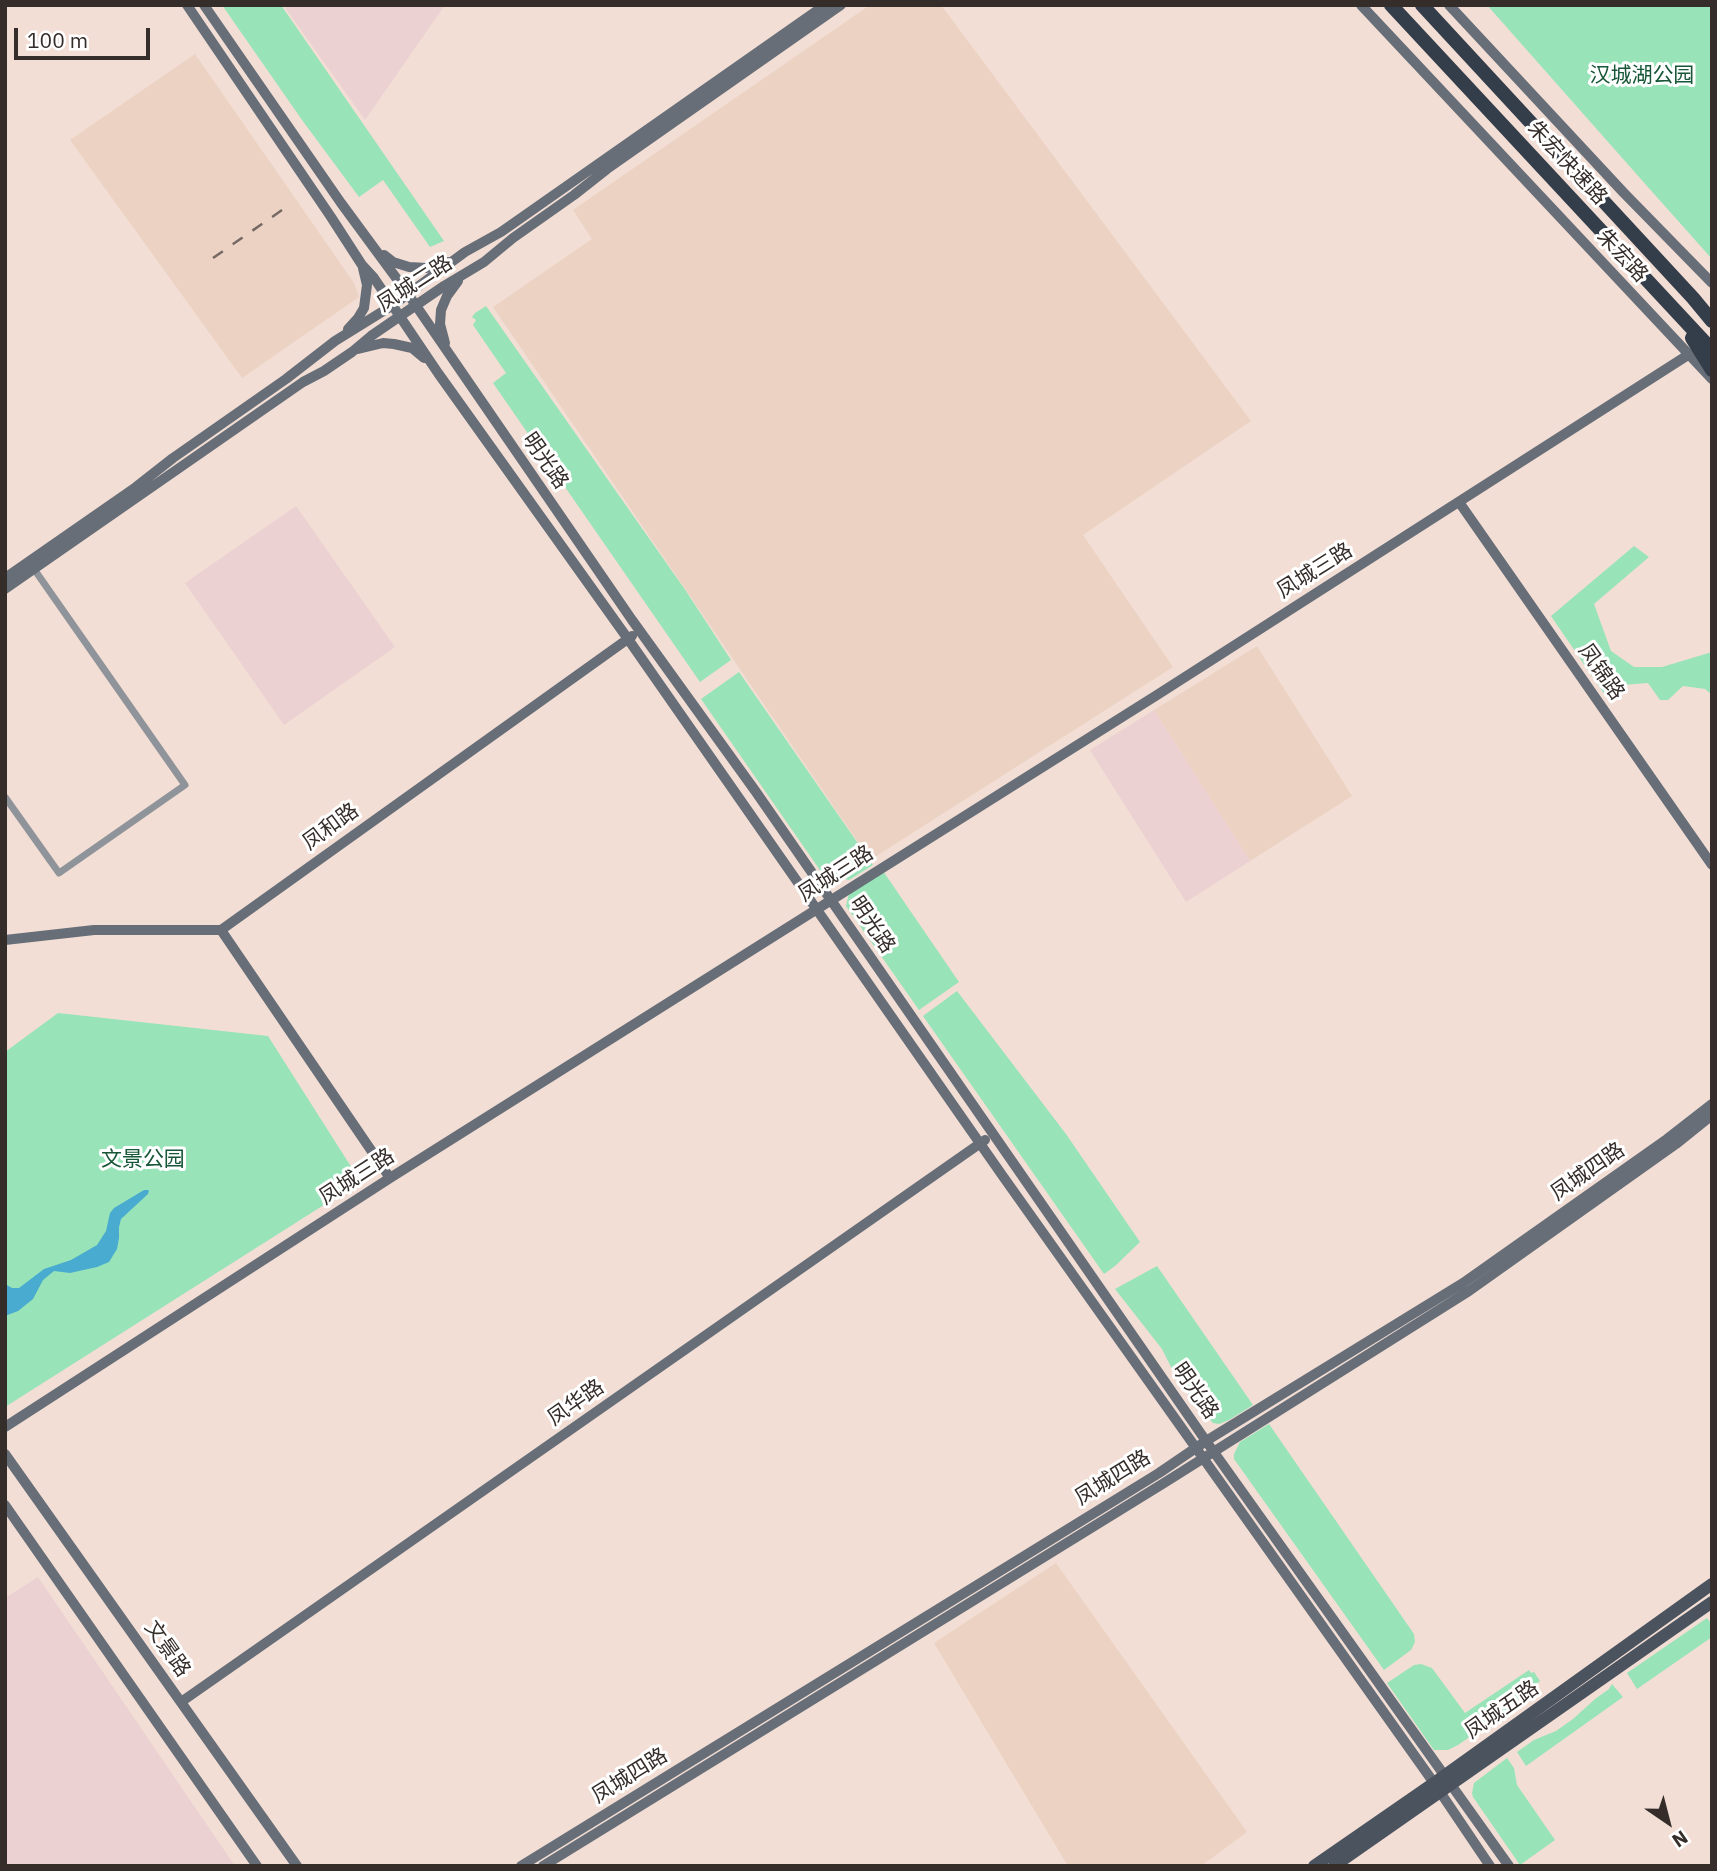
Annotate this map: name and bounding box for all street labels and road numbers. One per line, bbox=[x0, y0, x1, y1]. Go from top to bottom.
street label: 朱宏快速路 bbox=[1522, 116, 1612, 210]
street label: 朱宏路 bbox=[1591, 224, 1653, 288]
street label: 凤城二路 bbox=[373, 251, 457, 317]
street label: 明光路 bbox=[517, 428, 573, 494]
street label: 凤城三路 bbox=[1273, 538, 1357, 604]
street label: 凤锦路 bbox=[1573, 639, 1629, 705]
street label: 凤和路 bbox=[298, 798, 364, 856]
street label: 凤城三路 bbox=[794, 841, 878, 907]
street label: 明光路 bbox=[844, 892, 900, 958]
street label: 凤城四路 bbox=[1546, 1138, 1630, 1206]
street label: 凤城三路 bbox=[315, 1144, 399, 1210]
street label: 明光路 bbox=[1167, 1358, 1223, 1424]
street label: 凤华路 bbox=[543, 1375, 609, 1431]
street label: 凤城四路 bbox=[1071, 1445, 1155, 1511]
street label: 文景路 bbox=[139, 1616, 195, 1682]
street label: 凤城五路 bbox=[1460, 1676, 1544, 1744]
street label: 凤城四路 bbox=[588, 1743, 672, 1809]

